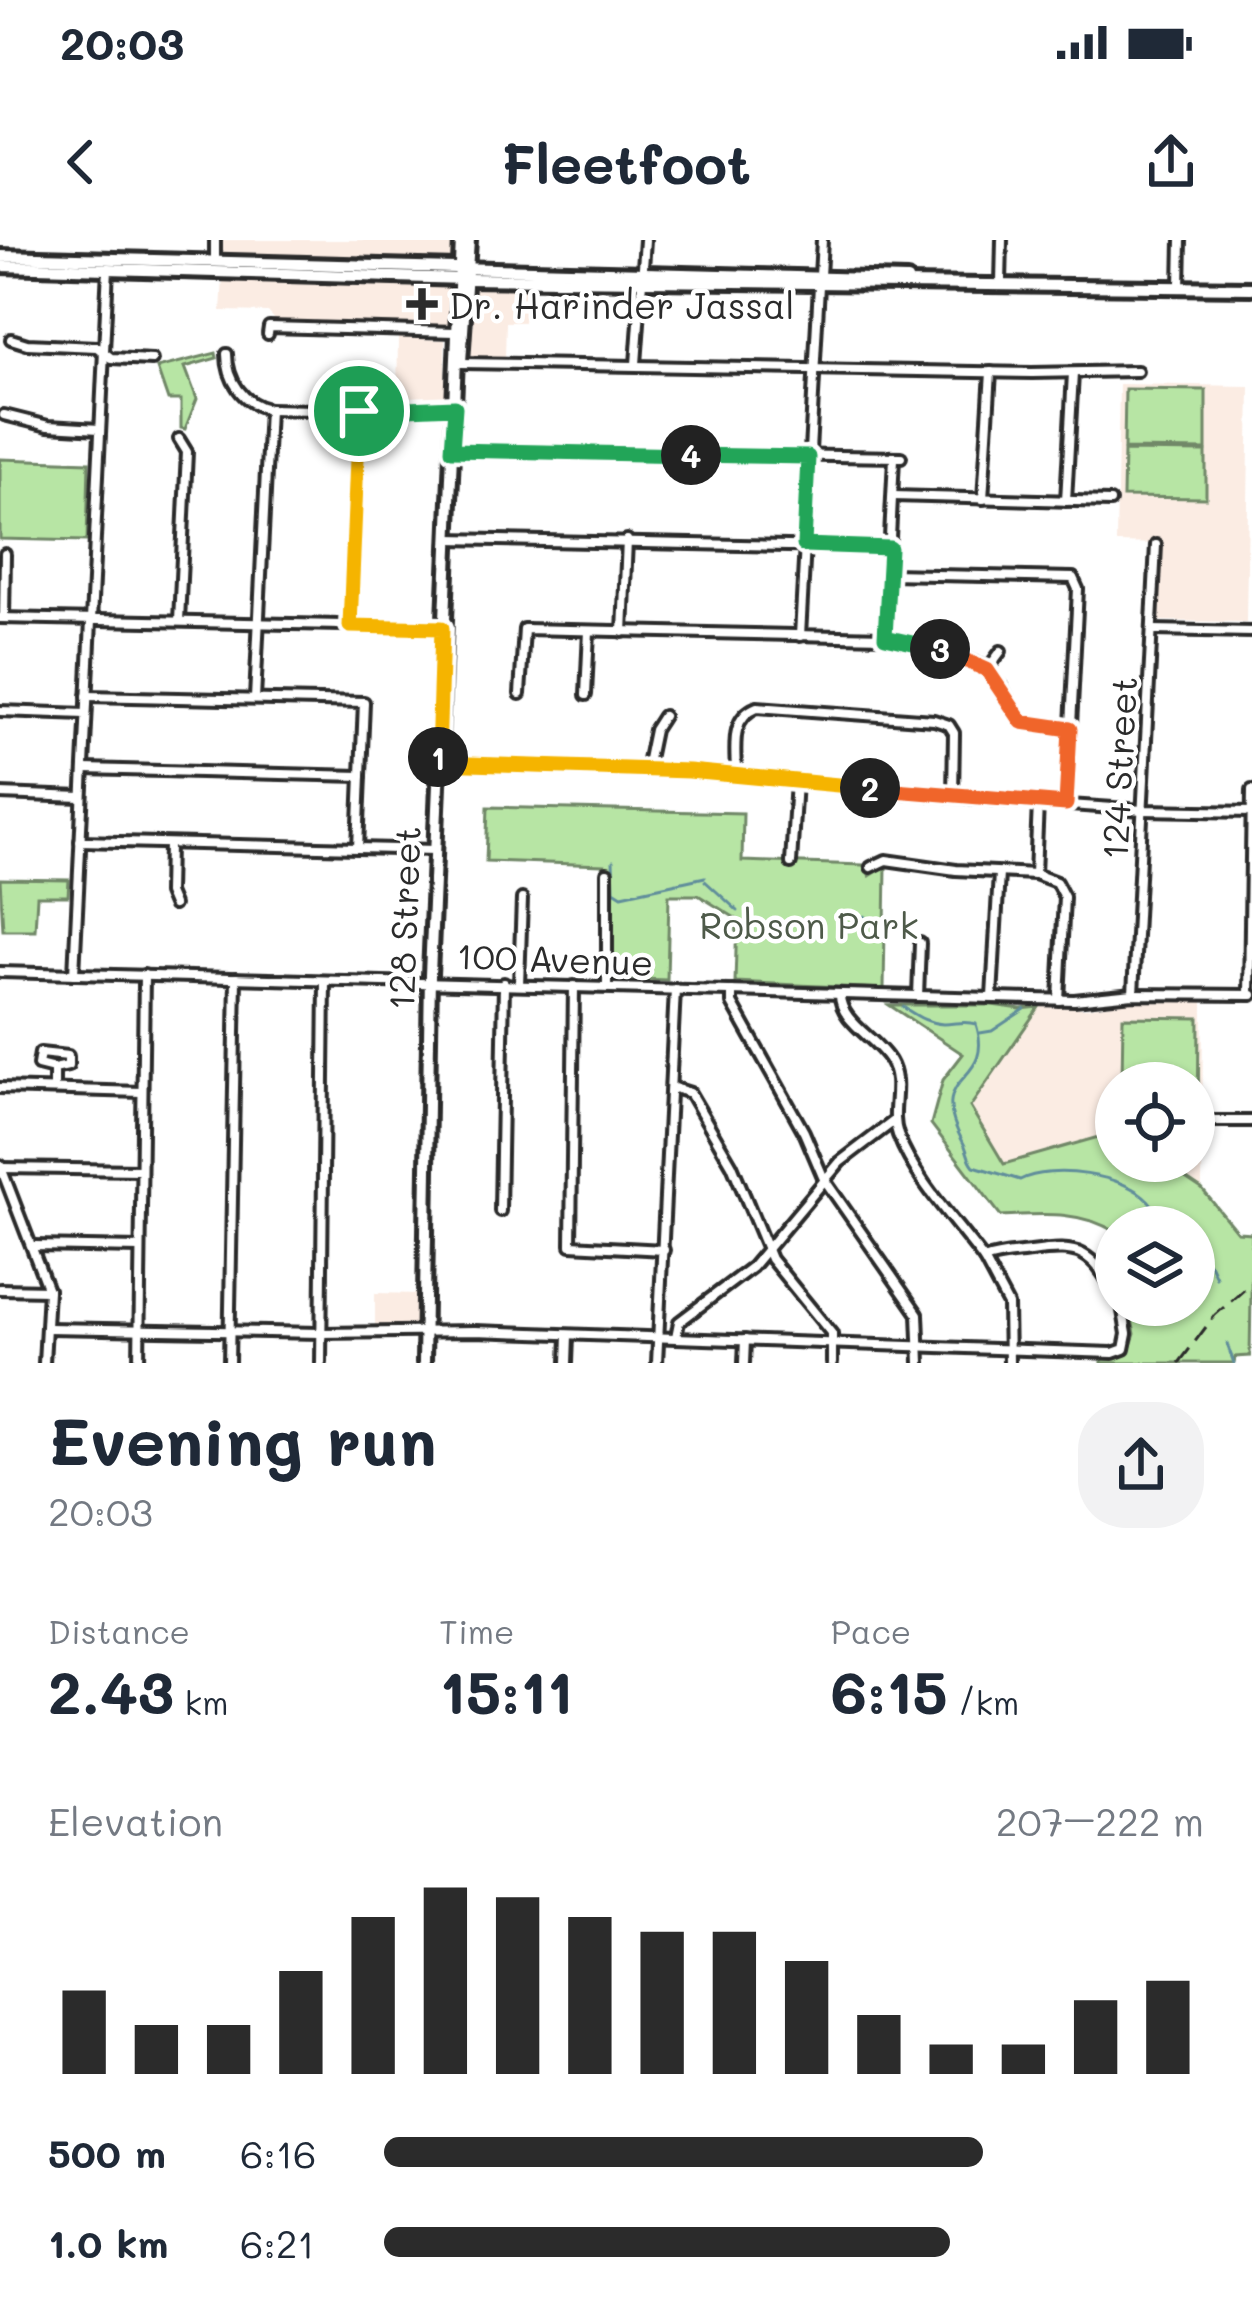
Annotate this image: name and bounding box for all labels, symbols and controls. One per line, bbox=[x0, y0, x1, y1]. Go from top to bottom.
text: 20:03 bbox=[60, 13, 184, 71]
text: Fleetfoot bbox=[501, 127, 751, 198]
icon: back bbox=[48, 129, 114, 195]
icon: share bbox=[1138, 129, 1204, 195]
place label: Dr. Harinder Jassal bbox=[449, 281, 794, 328]
marker: Dr. Harinder Jassal bbox=[406, 288, 438, 320]
pin bbox=[308, 360, 410, 462]
icon: arrive bbox=[326, 378, 392, 444]
pin: 4 bbox=[661, 425, 721, 485]
text: 4 bbox=[681, 433, 701, 476]
pin: 3 bbox=[910, 619, 970, 679]
text: 3 bbox=[930, 627, 950, 670]
street label: 124 Street bbox=[1090, 675, 1146, 861]
pin: 1 bbox=[408, 727, 468, 787]
text: 1 bbox=[431, 735, 445, 778]
pin: 2 bbox=[840, 758, 900, 818]
text: 2 bbox=[861, 766, 879, 809]
street label: 128 Street bbox=[376, 825, 430, 1011]
park label: Robson Park bbox=[699, 901, 919, 948]
street label: 100 Avenue bbox=[456, 931, 654, 985]
map controls bbox=[1095, 1062, 1215, 1326]
button: locate bbox=[1095, 1062, 1215, 1182]
button: layers bbox=[1095, 1206, 1215, 1326]
text: Evening run bbox=[48, 1397, 437, 1483]
button: share bbox=[1078, 1402, 1204, 1528]
text: 20:03 bbox=[48, 1485, 153, 1536]
text: Distance bbox=[48, 1609, 190, 1652]
text: Time bbox=[439, 1609, 515, 1652]
text: Pace bbox=[831, 1609, 911, 1652]
text: 2.43 bbox=[48, 1652, 174, 1730]
text: 15:11 bbox=[439, 1652, 573, 1730]
text: 6:15 bbox=[831, 1652, 948, 1730]
text: km bbox=[174, 1680, 228, 1723]
text: /km bbox=[948, 1680, 1019, 1723]
text: Elevation bbox=[48, 1795, 223, 1846]
text: 207–222 m bbox=[996, 1795, 1204, 1846]
text: 500 m bbox=[48, 2127, 166, 2178]
text: 6:16 bbox=[240, 2127, 317, 2178]
text: 1.0 km bbox=[48, 2217, 168, 2268]
text: 6:21 bbox=[240, 2217, 315, 2268]

